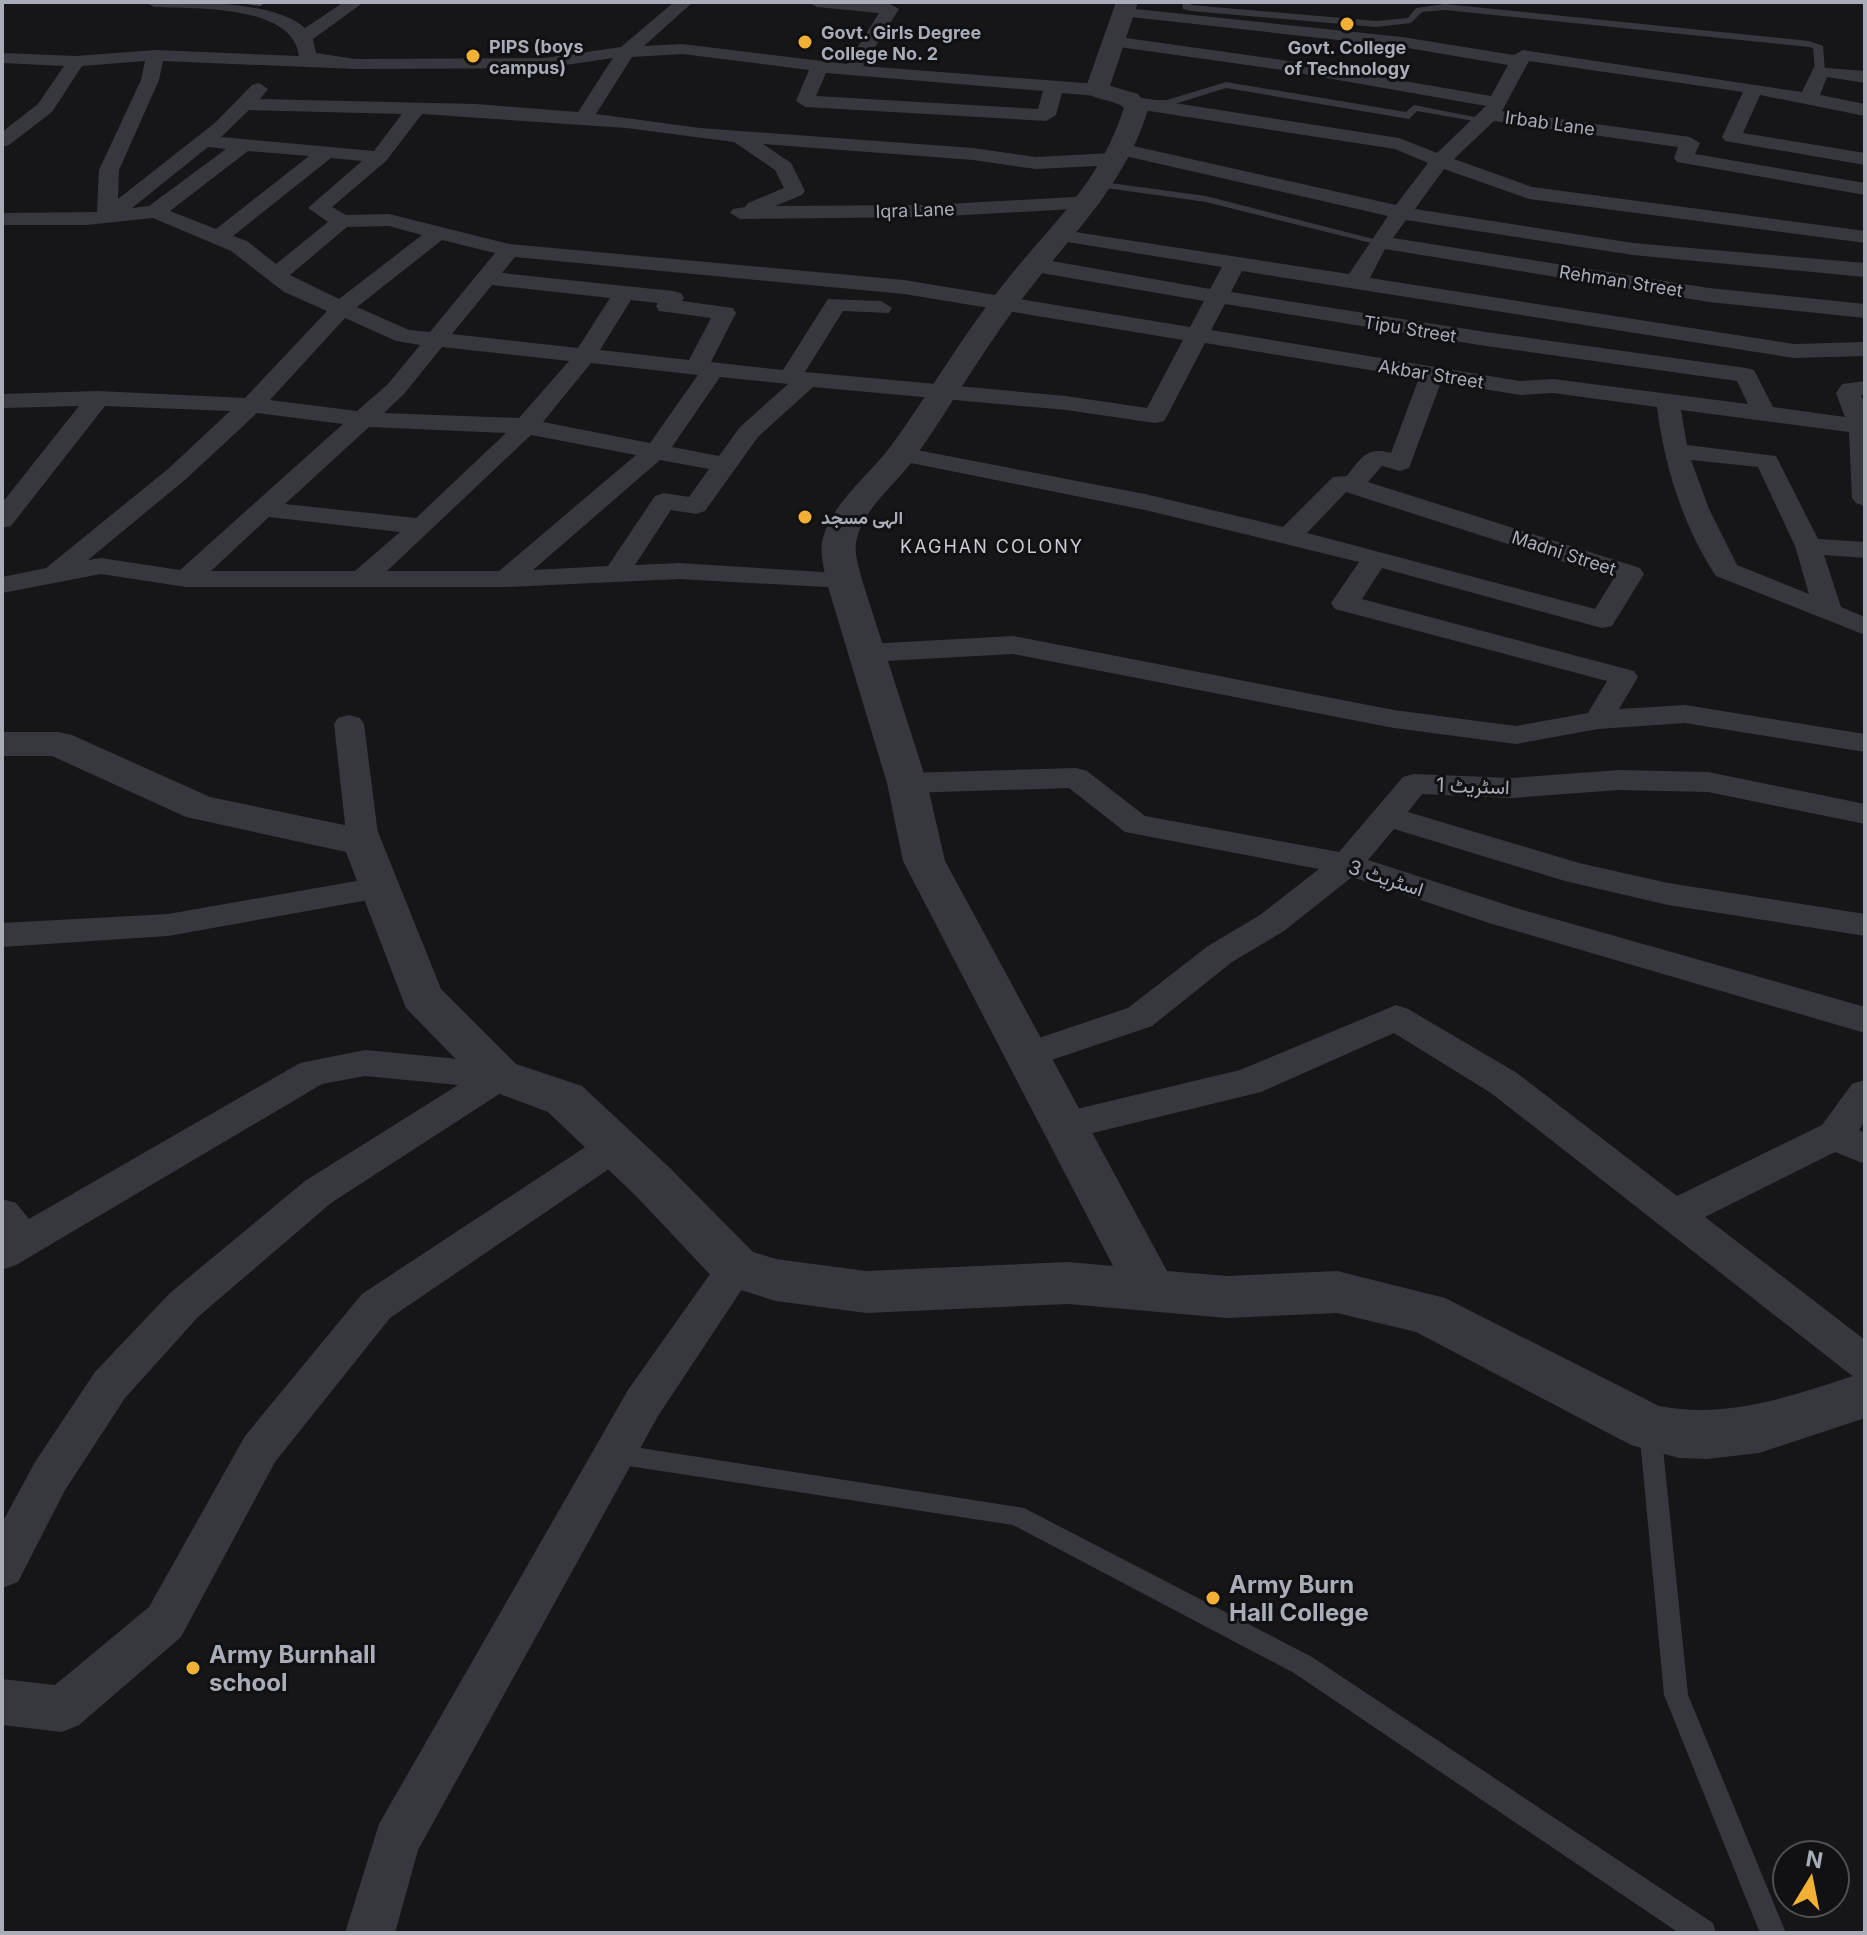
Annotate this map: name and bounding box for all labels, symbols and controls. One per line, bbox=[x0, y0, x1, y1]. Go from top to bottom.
marker: Govt. College of Technology bbox=[1338, 15, 1356, 33]
place label: Govt. Girls Degree College No. 2 bbox=[821, 22, 982, 64]
marker: Govt. Girls Degree College No. 2 bbox=[796, 33, 814, 51]
place label: PIPS (boys campus) bbox=[489, 36, 584, 78]
place label: Govt. College of Technology bbox=[1284, 37, 1410, 79]
marker: PIPS (boys campus) bbox=[464, 47, 482, 65]
street label: Irbab Lane bbox=[1504, 106, 1596, 140]
street label: Iqra Lane bbox=[875, 198, 955, 222]
street label: Rehman Street bbox=[1558, 261, 1684, 301]
street label: Tipu Street bbox=[1362, 311, 1458, 347]
street label: Akbar Street bbox=[1377, 355, 1485, 393]
place label: الہی مسجد bbox=[821, 507, 903, 529]
marker: الہی مسجد bbox=[796, 508, 814, 526]
street label: Madni Street bbox=[1509, 526, 1619, 580]
district label: KAGHAN COLONY bbox=[900, 536, 1084, 557]
street label: اسٹریٹ 1 bbox=[1436, 773, 1510, 800]
street label: اسٹریٹ 3 bbox=[1345, 855, 1427, 902]
place label: Army Burn Hall College bbox=[1229, 1570, 1369, 1627]
marker: Army Burn Hall College bbox=[1204, 1589, 1222, 1607]
place label: Army Burnhall school bbox=[209, 1640, 376, 1697]
marker: Army Burnhall school bbox=[184, 1659, 202, 1677]
north arrow bbox=[1771, 1839, 1851, 1919]
text: N bbox=[1804, 1845, 1825, 1874]

